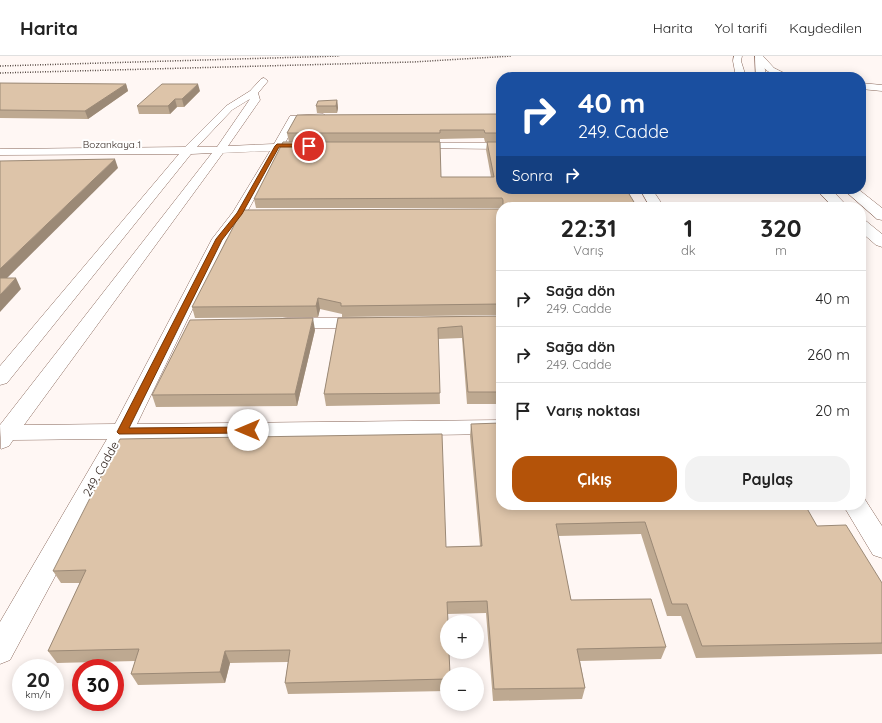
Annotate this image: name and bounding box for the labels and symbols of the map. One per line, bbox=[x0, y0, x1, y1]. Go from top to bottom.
pin bbox=[292, 129, 326, 163]
street label: Bozankaya 1 bbox=[83, 138, 141, 151]
position arrow bbox=[227, 409, 269, 451]
street label: 249. Cadde bbox=[79, 438, 122, 499]
speed limit sign: 30 bbox=[72, 659, 124, 711]

